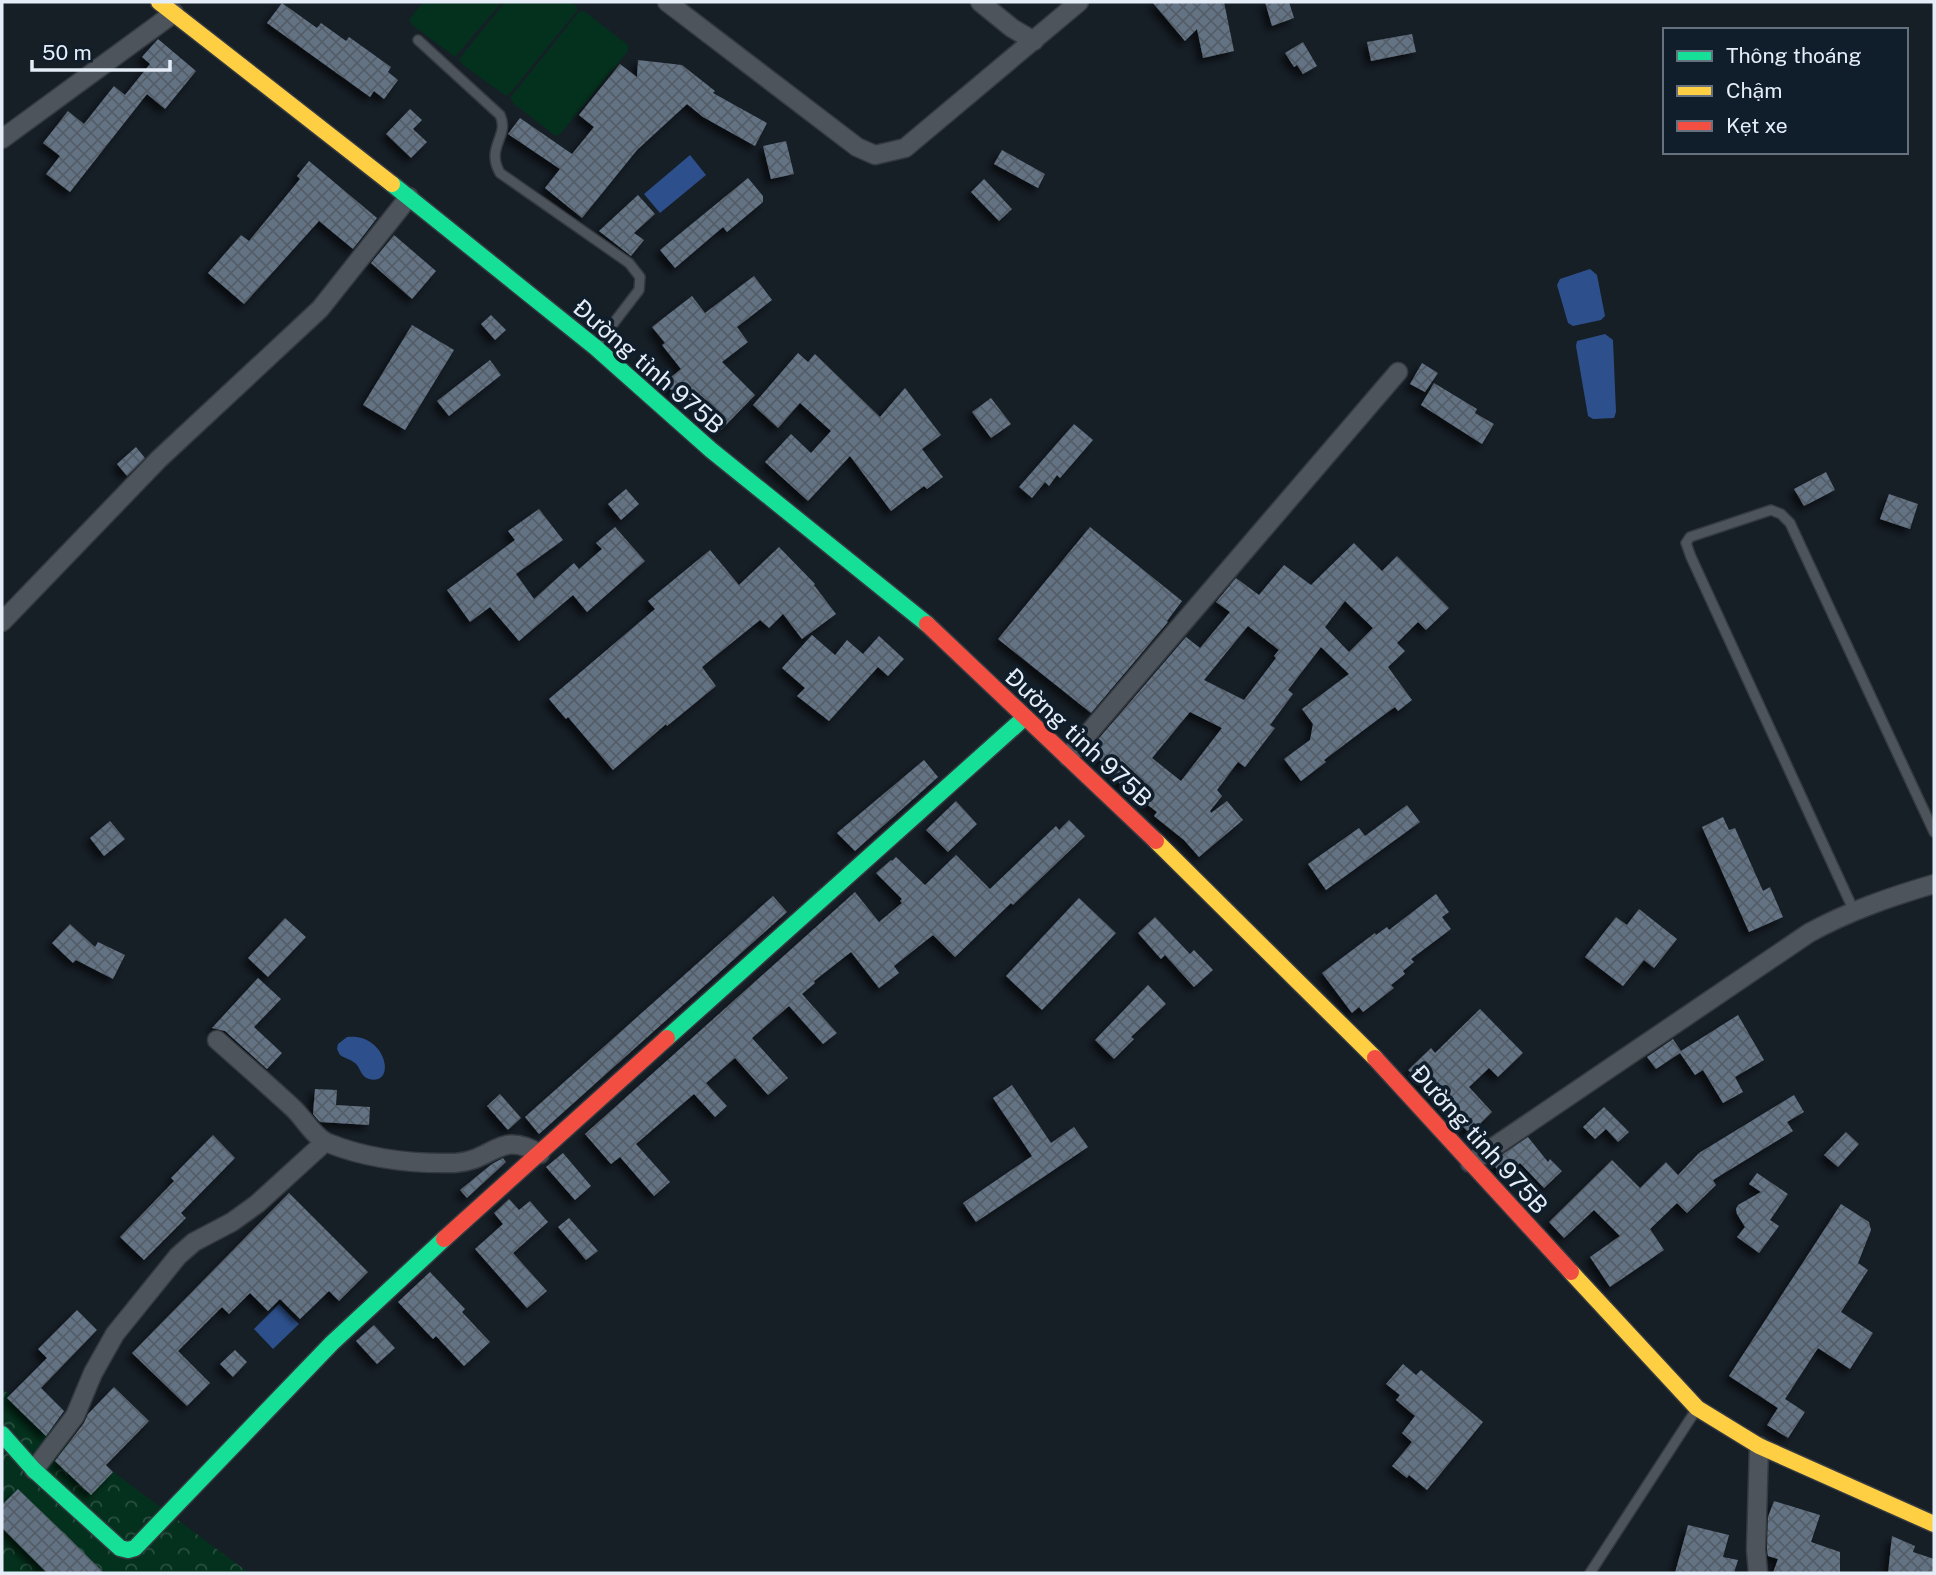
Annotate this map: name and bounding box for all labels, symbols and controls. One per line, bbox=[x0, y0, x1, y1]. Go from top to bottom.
scale bar bbox=[32, 28, 170, 72]
legend bbox=[1663, 28, 1908, 154]
text: 50 m bbox=[42, 40, 92, 65]
text: Thông thoáng bbox=[1726, 43, 1862, 68]
text: Chậm bbox=[1726, 78, 1782, 103]
text: Kẹt xe bbox=[1726, 113, 1788, 138]
street label: Đường tỉnh 975B bbox=[568, 293, 730, 439]
street label: Đường tỉnh 975B bbox=[1000, 662, 1158, 812]
street label: Đường tỉnh 975B bbox=[1406, 1059, 1554, 1219]

